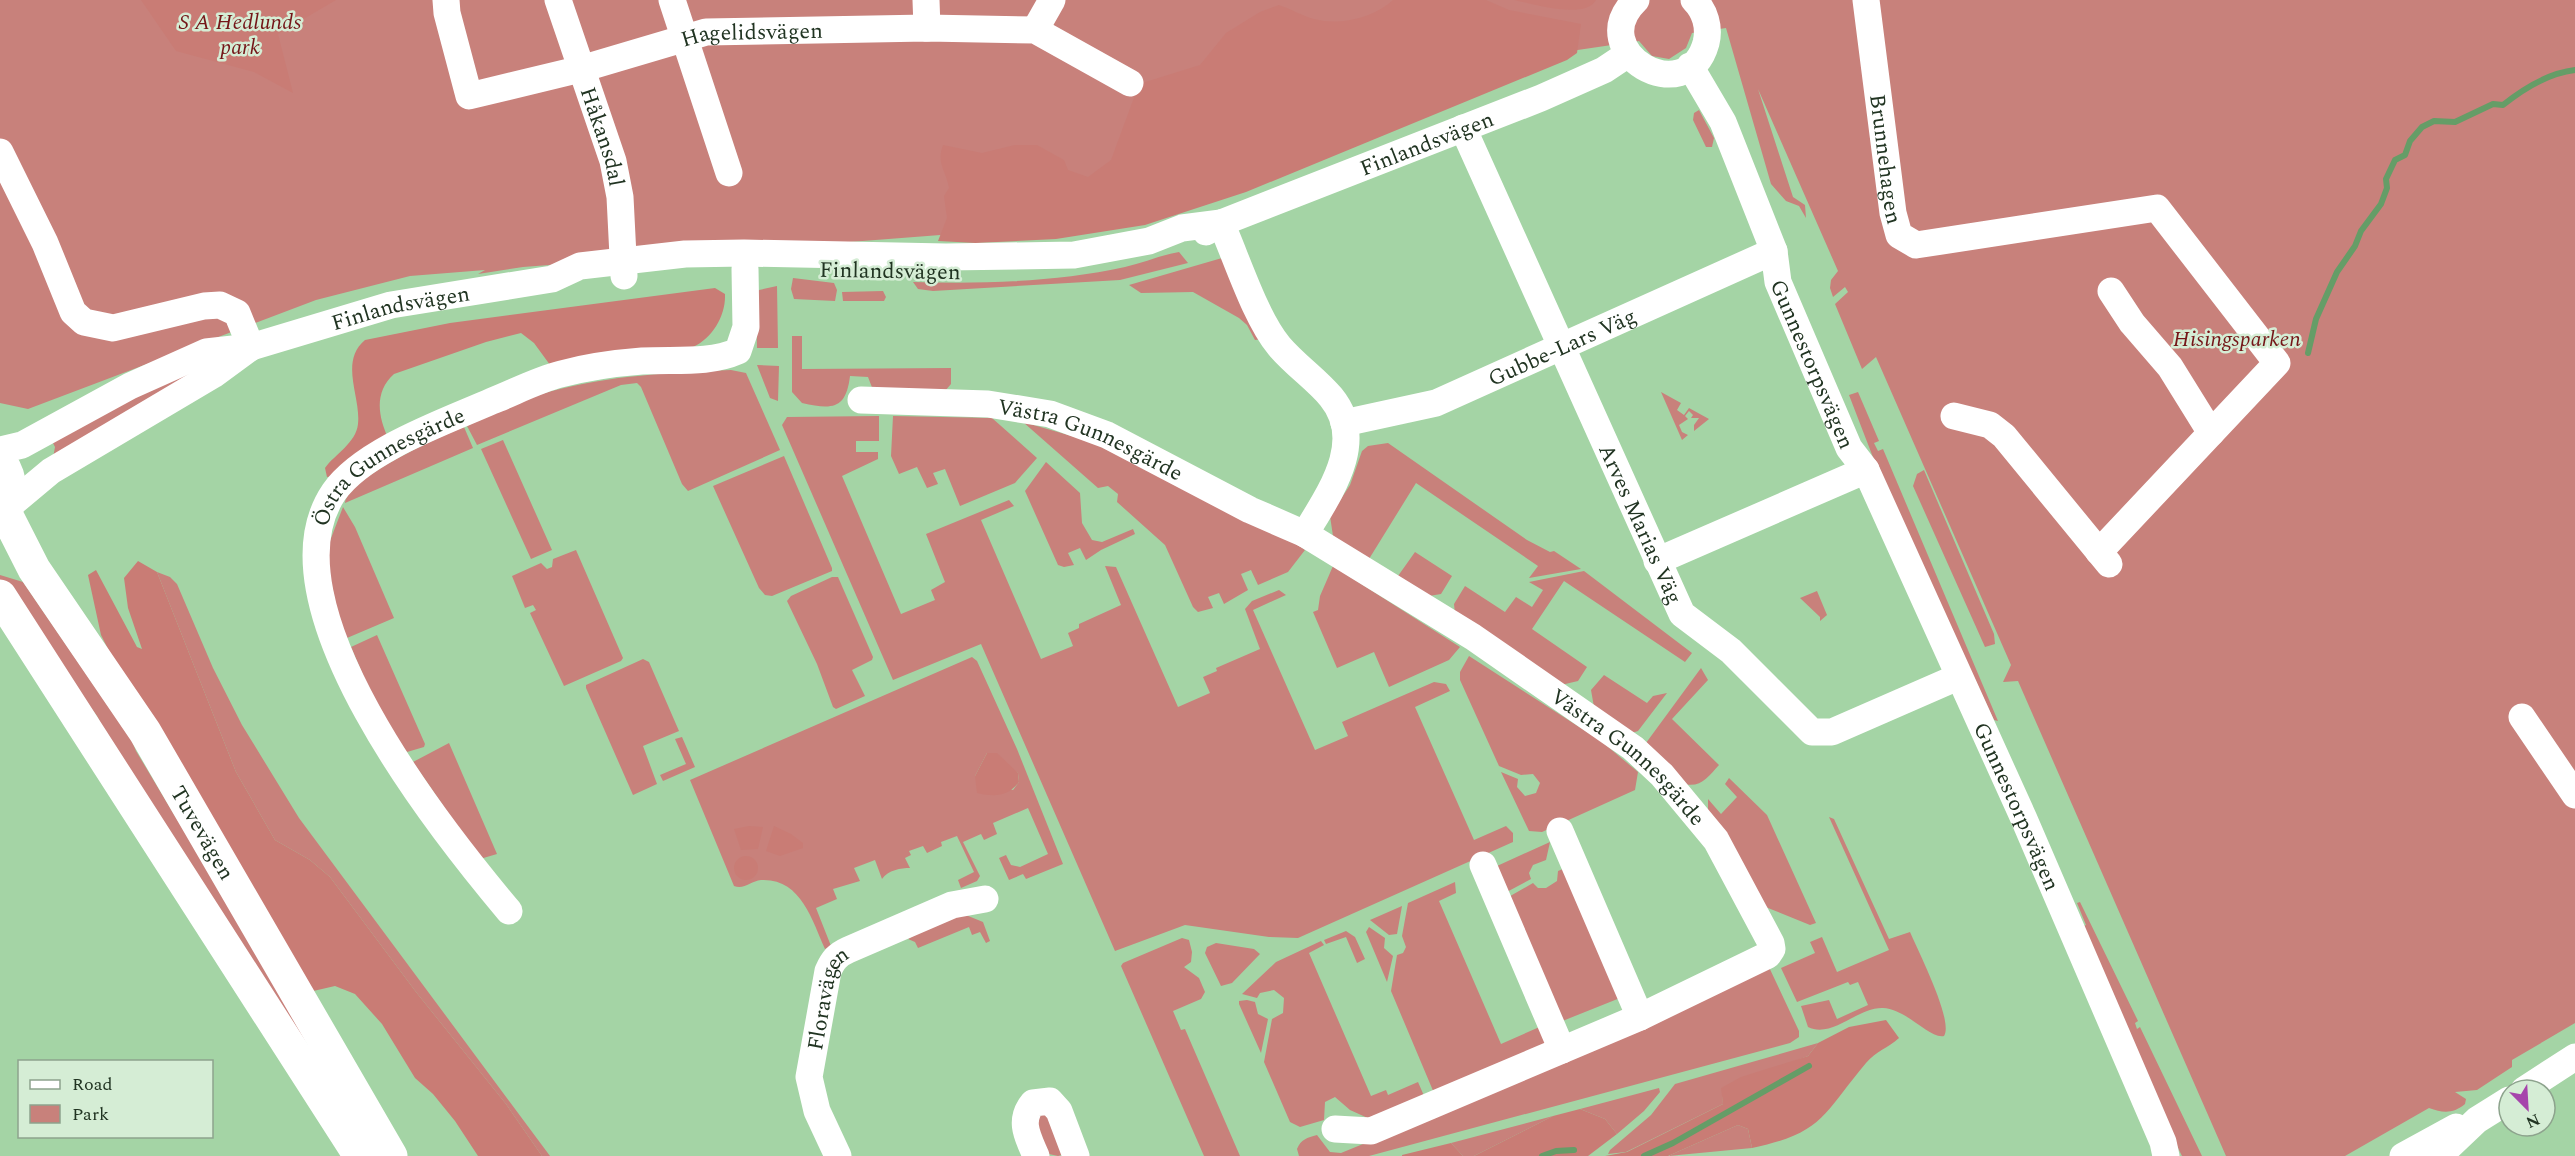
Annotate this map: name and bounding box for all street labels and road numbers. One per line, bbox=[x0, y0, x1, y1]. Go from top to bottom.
street label: Hagelidsvägen bbox=[677, 15, 823, 57]
street label: Håkansdal bbox=[571, 83, 633, 189]
street label: Brunnehagen bbox=[1860, 92, 1910, 228]
street label: Finlandsvägen bbox=[1355, 103, 1499, 185]
street label: Finlandsvägen bbox=[819, 254, 961, 289]
street label: Gunnestorpsvägen bbox=[1761, 274, 1863, 454]
street label: Finlandsvägen bbox=[327, 278, 472, 340]
street label: Gubbe-Lars Väg bbox=[1483, 300, 1642, 396]
street label: Västra Gunnesgärde bbox=[995, 391, 1189, 490]
street label: Östra Gunnesgärde bbox=[305, 399, 470, 531]
street label: Arves Marias Väg bbox=[1589, 439, 1690, 610]
street label: Västra Gunnesgärde bbox=[1543, 681, 1713, 834]
street label: Gunnestorpsvägen bbox=[1964, 717, 2068, 896]
street label: Tuvevägen bbox=[161, 780, 242, 887]
street label: Floravägen bbox=[799, 938, 856, 1053]

